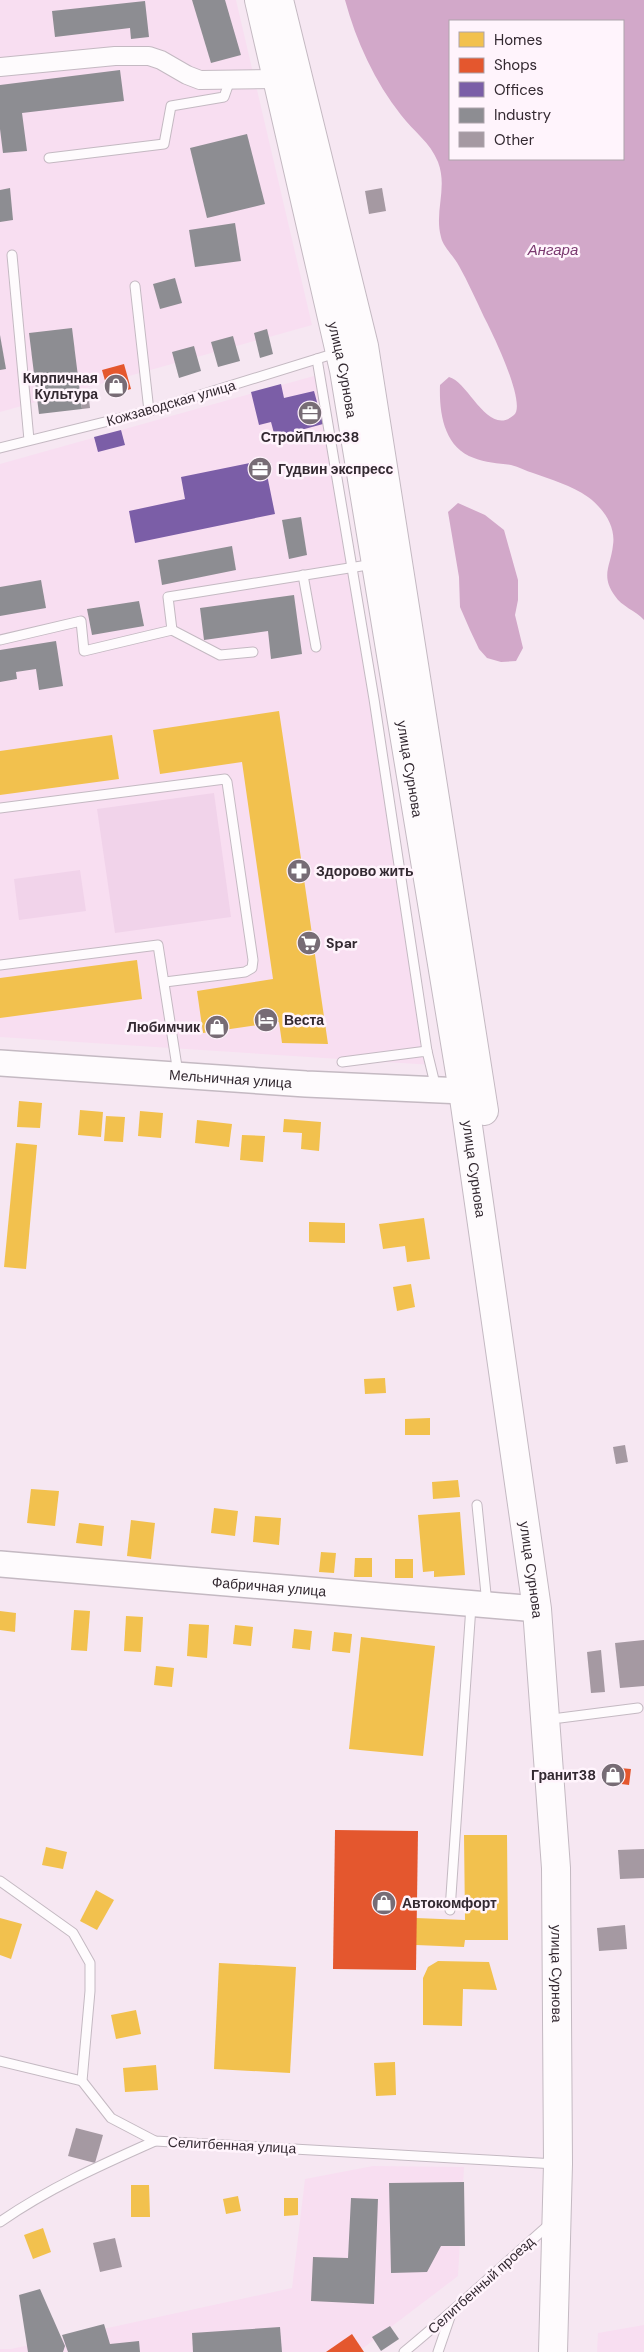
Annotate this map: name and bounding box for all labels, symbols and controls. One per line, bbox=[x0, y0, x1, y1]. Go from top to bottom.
legend bbox=[449, 20, 624, 160]
text: Homes bbox=[494, 30, 543, 50]
text: Shops bbox=[494, 55, 537, 75]
text: Offices bbox=[494, 80, 544, 100]
text: Industry bbox=[494, 105, 552, 125]
text: Other bbox=[494, 130, 535, 150]
water label: Ангара bbox=[527, 240, 578, 260]
street label: улица Сурнова bbox=[324, 320, 361, 419]
place label: Кирпичная Культура bbox=[23, 369, 98, 403]
shop icon: Кирпичная Культура bbox=[103, 373, 129, 399]
street label: Кожзаводская улица bbox=[104, 376, 238, 430]
office icon: СтройПлюс38 bbox=[297, 400, 323, 426]
place label: СтройПлюс38 bbox=[261, 428, 359, 446]
office icon: Гудвин экспресс bbox=[247, 456, 273, 482]
place label: Гудвин экспресс bbox=[278, 460, 393, 478]
street label: улица Сурнова bbox=[393, 719, 427, 819]
pharmacy icon: Здорово жить bbox=[286, 858, 312, 884]
place label: Здорово жить bbox=[316, 862, 414, 880]
supermarket icon: Spar bbox=[296, 930, 322, 956]
place label: Spar bbox=[326, 934, 358, 952]
hotel icon: Веста bbox=[253, 1007, 279, 1033]
place label: Веста bbox=[284, 1011, 324, 1029]
shop icon: Любимчик bbox=[204, 1014, 230, 1040]
place label: Любимчик bbox=[127, 1018, 201, 1036]
street label: Мельничная улица bbox=[169, 1066, 293, 1092]
street label: улица Сурнова bbox=[458, 1119, 490, 1219]
street label: улица Сурнова bbox=[516, 1520, 547, 1619]
street label: Фабричная улица bbox=[211, 1573, 327, 1600]
shop icon: Гранит38 bbox=[600, 1762, 626, 1788]
place label: Гранит38 bbox=[531, 1766, 596, 1784]
shop icon: Автокомфорт bbox=[371, 1890, 397, 1916]
place label: Автокомфорт bbox=[402, 1894, 497, 1912]
street label: улица Сурнова bbox=[547, 1925, 566, 2023]
street label: Селитбенная улица bbox=[167, 2133, 297, 2157]
street label: Селитбенный проезд bbox=[424, 2232, 538, 2338]

